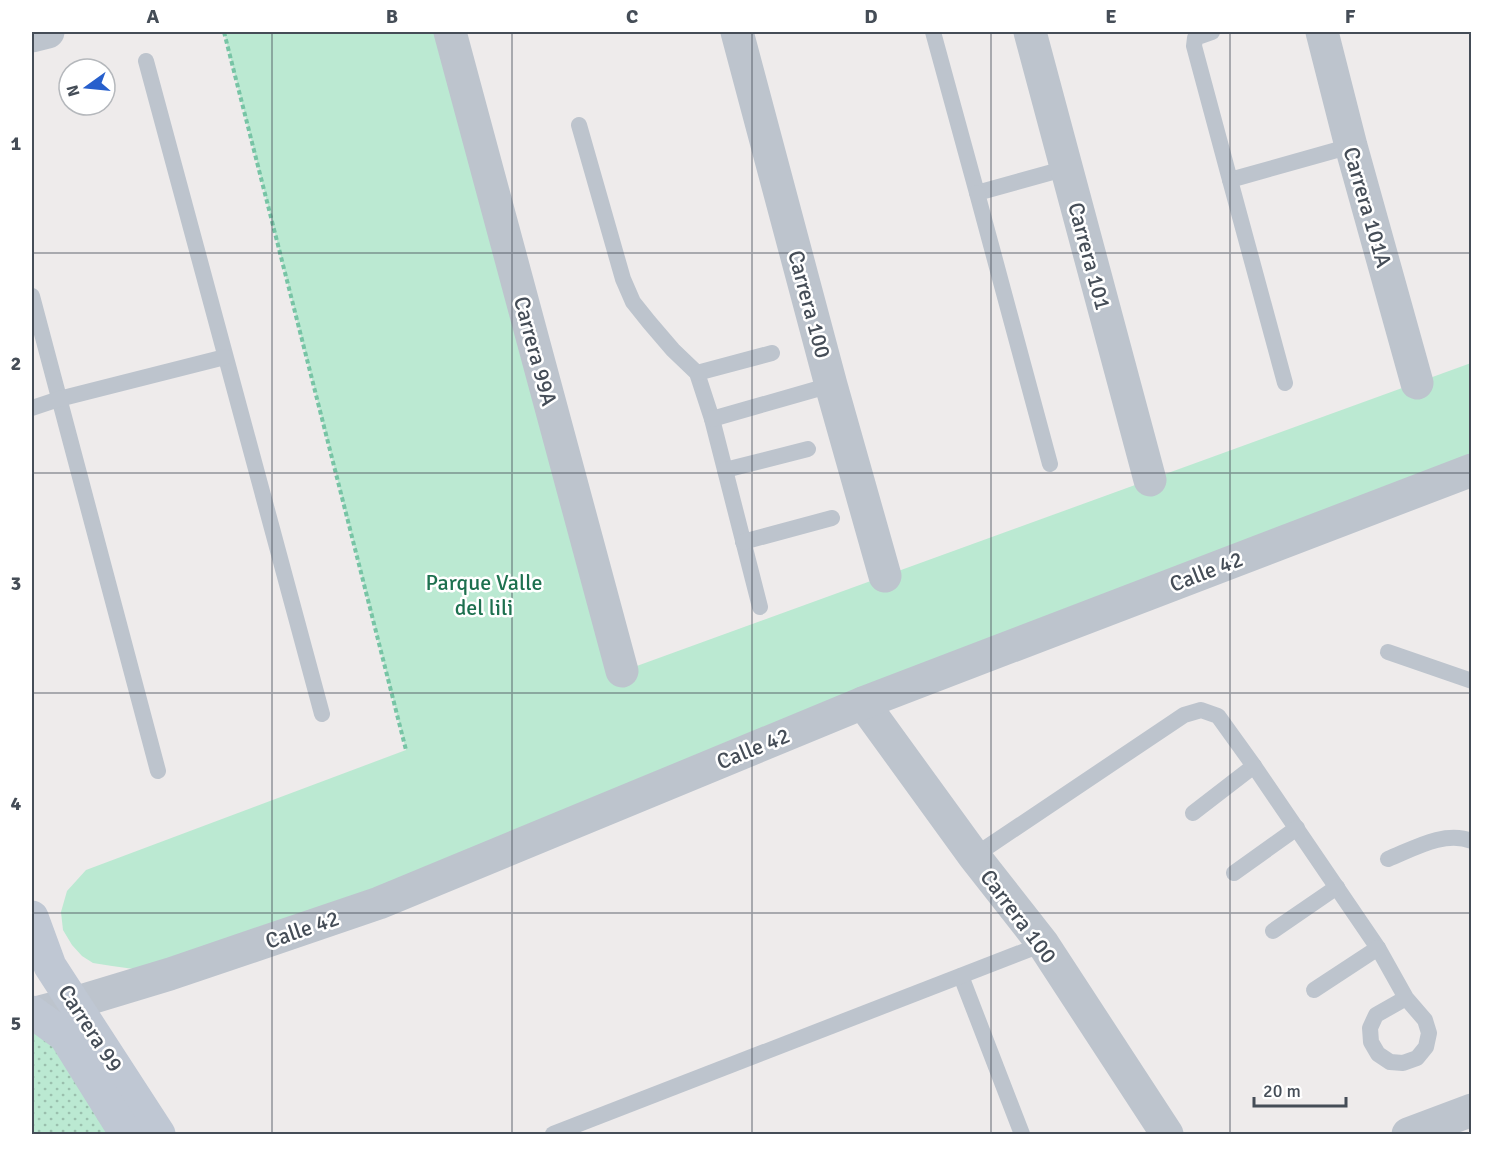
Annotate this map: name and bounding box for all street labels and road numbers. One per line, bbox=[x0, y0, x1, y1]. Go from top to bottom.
street label: Carrera 101A bbox=[1337, 144, 1398, 271]
street label: Carrera 101 bbox=[1062, 199, 1117, 313]
street label: Carrera 100 bbox=[782, 247, 837, 361]
street label: Carrera 99A bbox=[508, 293, 563, 409]
street label: Calle 42 bbox=[1166, 545, 1247, 598]
street label: Calle 42 bbox=[713, 722, 794, 775]
street label: Carrera 100 bbox=[975, 864, 1063, 969]
street label: Calle 42 bbox=[262, 904, 343, 955]
street label: Carrera 99 bbox=[52, 980, 129, 1077]

